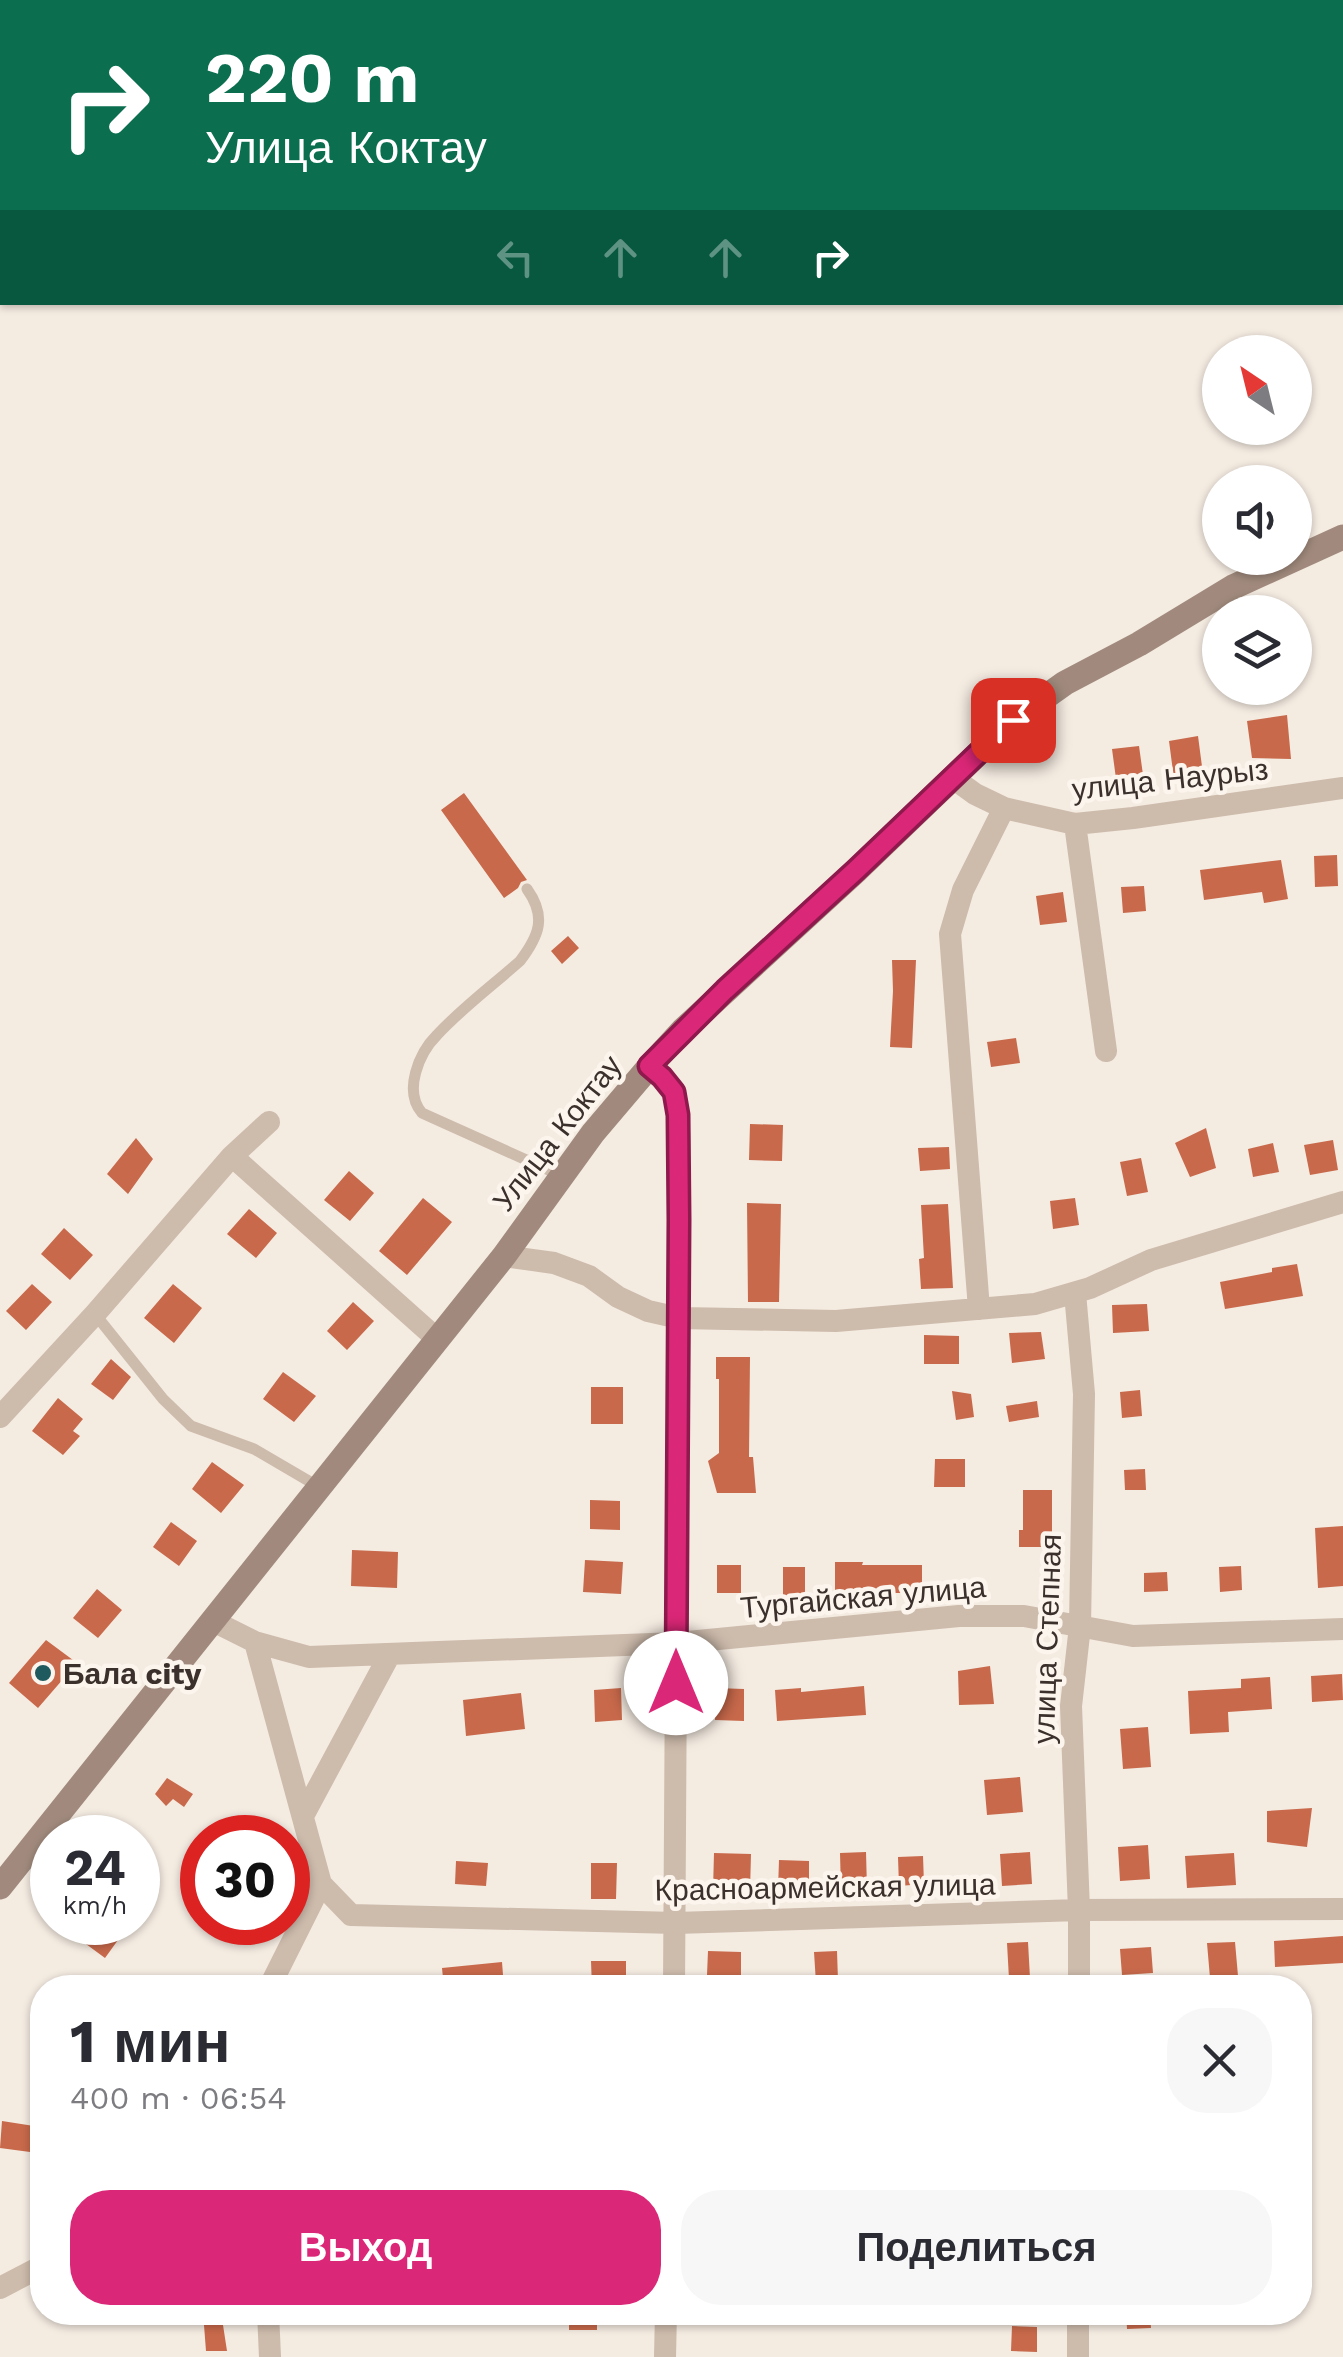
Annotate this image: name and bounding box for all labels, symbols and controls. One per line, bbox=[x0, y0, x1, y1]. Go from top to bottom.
text: 220 m bbox=[205, 37, 419, 119]
icon: right bbox=[40, 40, 170, 170]
text: Улица Коктау bbox=[205, 121, 487, 174]
icon: left bbox=[488, 230, 543, 285]
icon: ahead bbox=[593, 230, 648, 285]
icon: ahead bbox=[698, 230, 753, 285]
icon: right bbox=[803, 230, 858, 285]
north arrow bbox=[1202, 335, 1312, 445]
map controls bbox=[1202, 335, 1312, 705]
button: sound bbox=[1202, 465, 1312, 575]
button: layers bbox=[1202, 595, 1312, 705]
pin bbox=[971, 678, 1056, 763]
icon: arrive bbox=[986, 693, 1041, 748]
street label: улица Наурыз bbox=[1070, 751, 1270, 807]
street label: Улица Коктау bbox=[485, 1048, 629, 1218]
street label: улица Степная bbox=[1026, 1533, 1068, 1745]
street label: Тургайская улица bbox=[739, 1569, 987, 1625]
position arrow bbox=[624, 1631, 728, 1735]
place label: Бала city bbox=[63, 1656, 201, 1691]
marker: Бала city bbox=[32, 1662, 54, 1684]
speed limit sign: 30 bbox=[180, 1815, 310, 1945]
text: 24 bbox=[64, 1838, 126, 1897]
street label: Красноармейская улица bbox=[654, 1867, 996, 1907]
text: km/h bbox=[63, 1891, 127, 1920]
text: 1 мин bbox=[70, 2006, 231, 2077]
button: close bbox=[1167, 2008, 1272, 2113]
text: 400 m · 06:54 bbox=[70, 2079, 287, 2117]
button: Выход bbox=[70, 2190, 661, 2305]
button: Поделиться bbox=[681, 2190, 1272, 2305]

